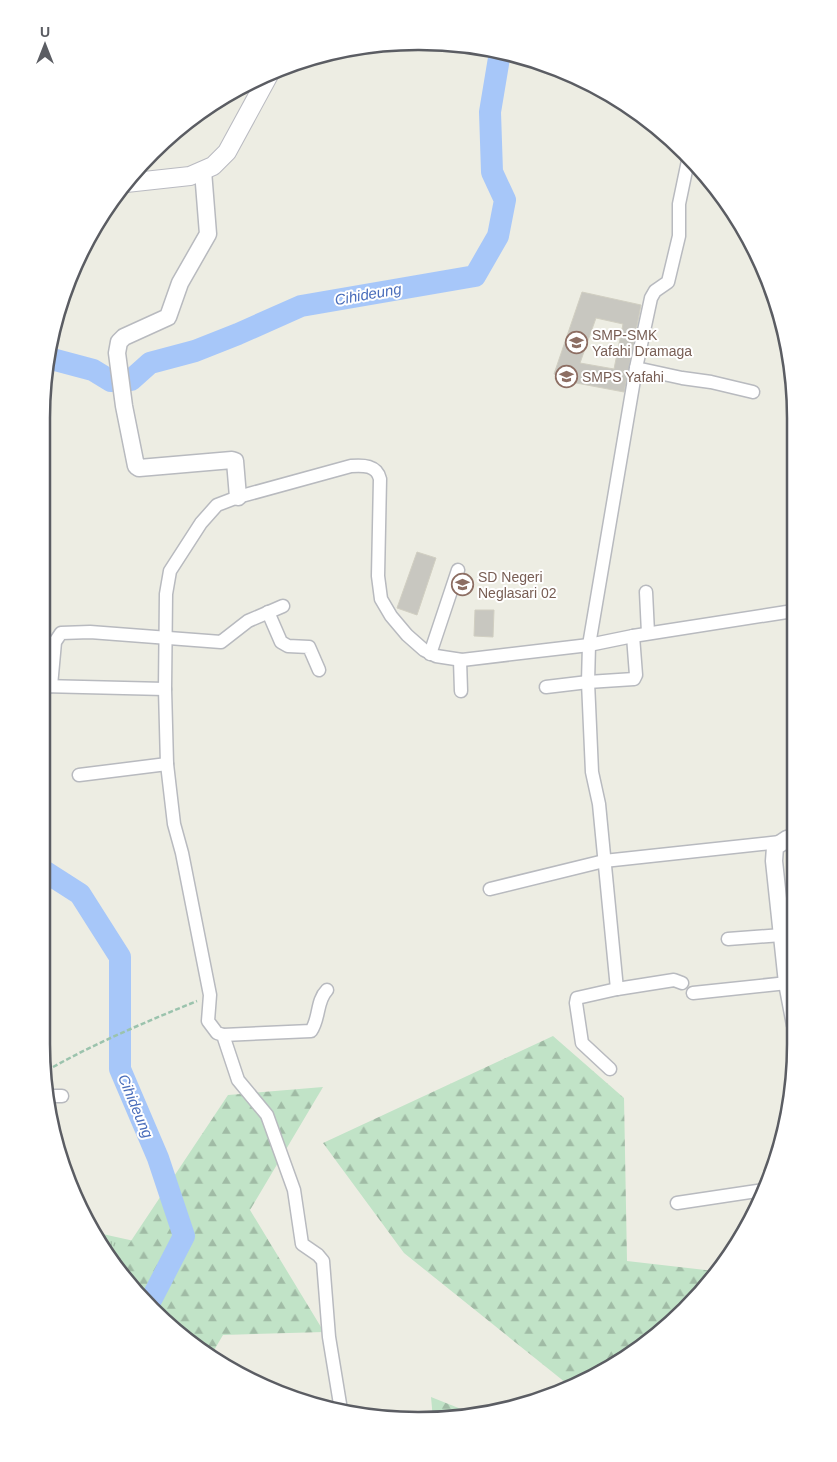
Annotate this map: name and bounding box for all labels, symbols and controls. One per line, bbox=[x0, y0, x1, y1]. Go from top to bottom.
north arrow bbox=[20, 20, 70, 70]
text: U bbox=[40, 24, 50, 40]
water label: Cihideung bbox=[333, 280, 403, 308]
place label: SMP-SMK Yafahi Dramaga bbox=[592, 327, 692, 359]
school or university icon: SMP-SMK Yafahi Dramaga bbox=[564, 331, 588, 355]
school or university icon: SMPS Yafahi bbox=[554, 365, 578, 389]
place label: SMPS Yafahi bbox=[582, 369, 664, 385]
place label: SD Negeri Neglasari 02 bbox=[478, 569, 557, 601]
school or university icon: SD Negeri Neglasari 02 bbox=[450, 573, 474, 597]
water label: Cihideung bbox=[115, 1072, 157, 1141]

